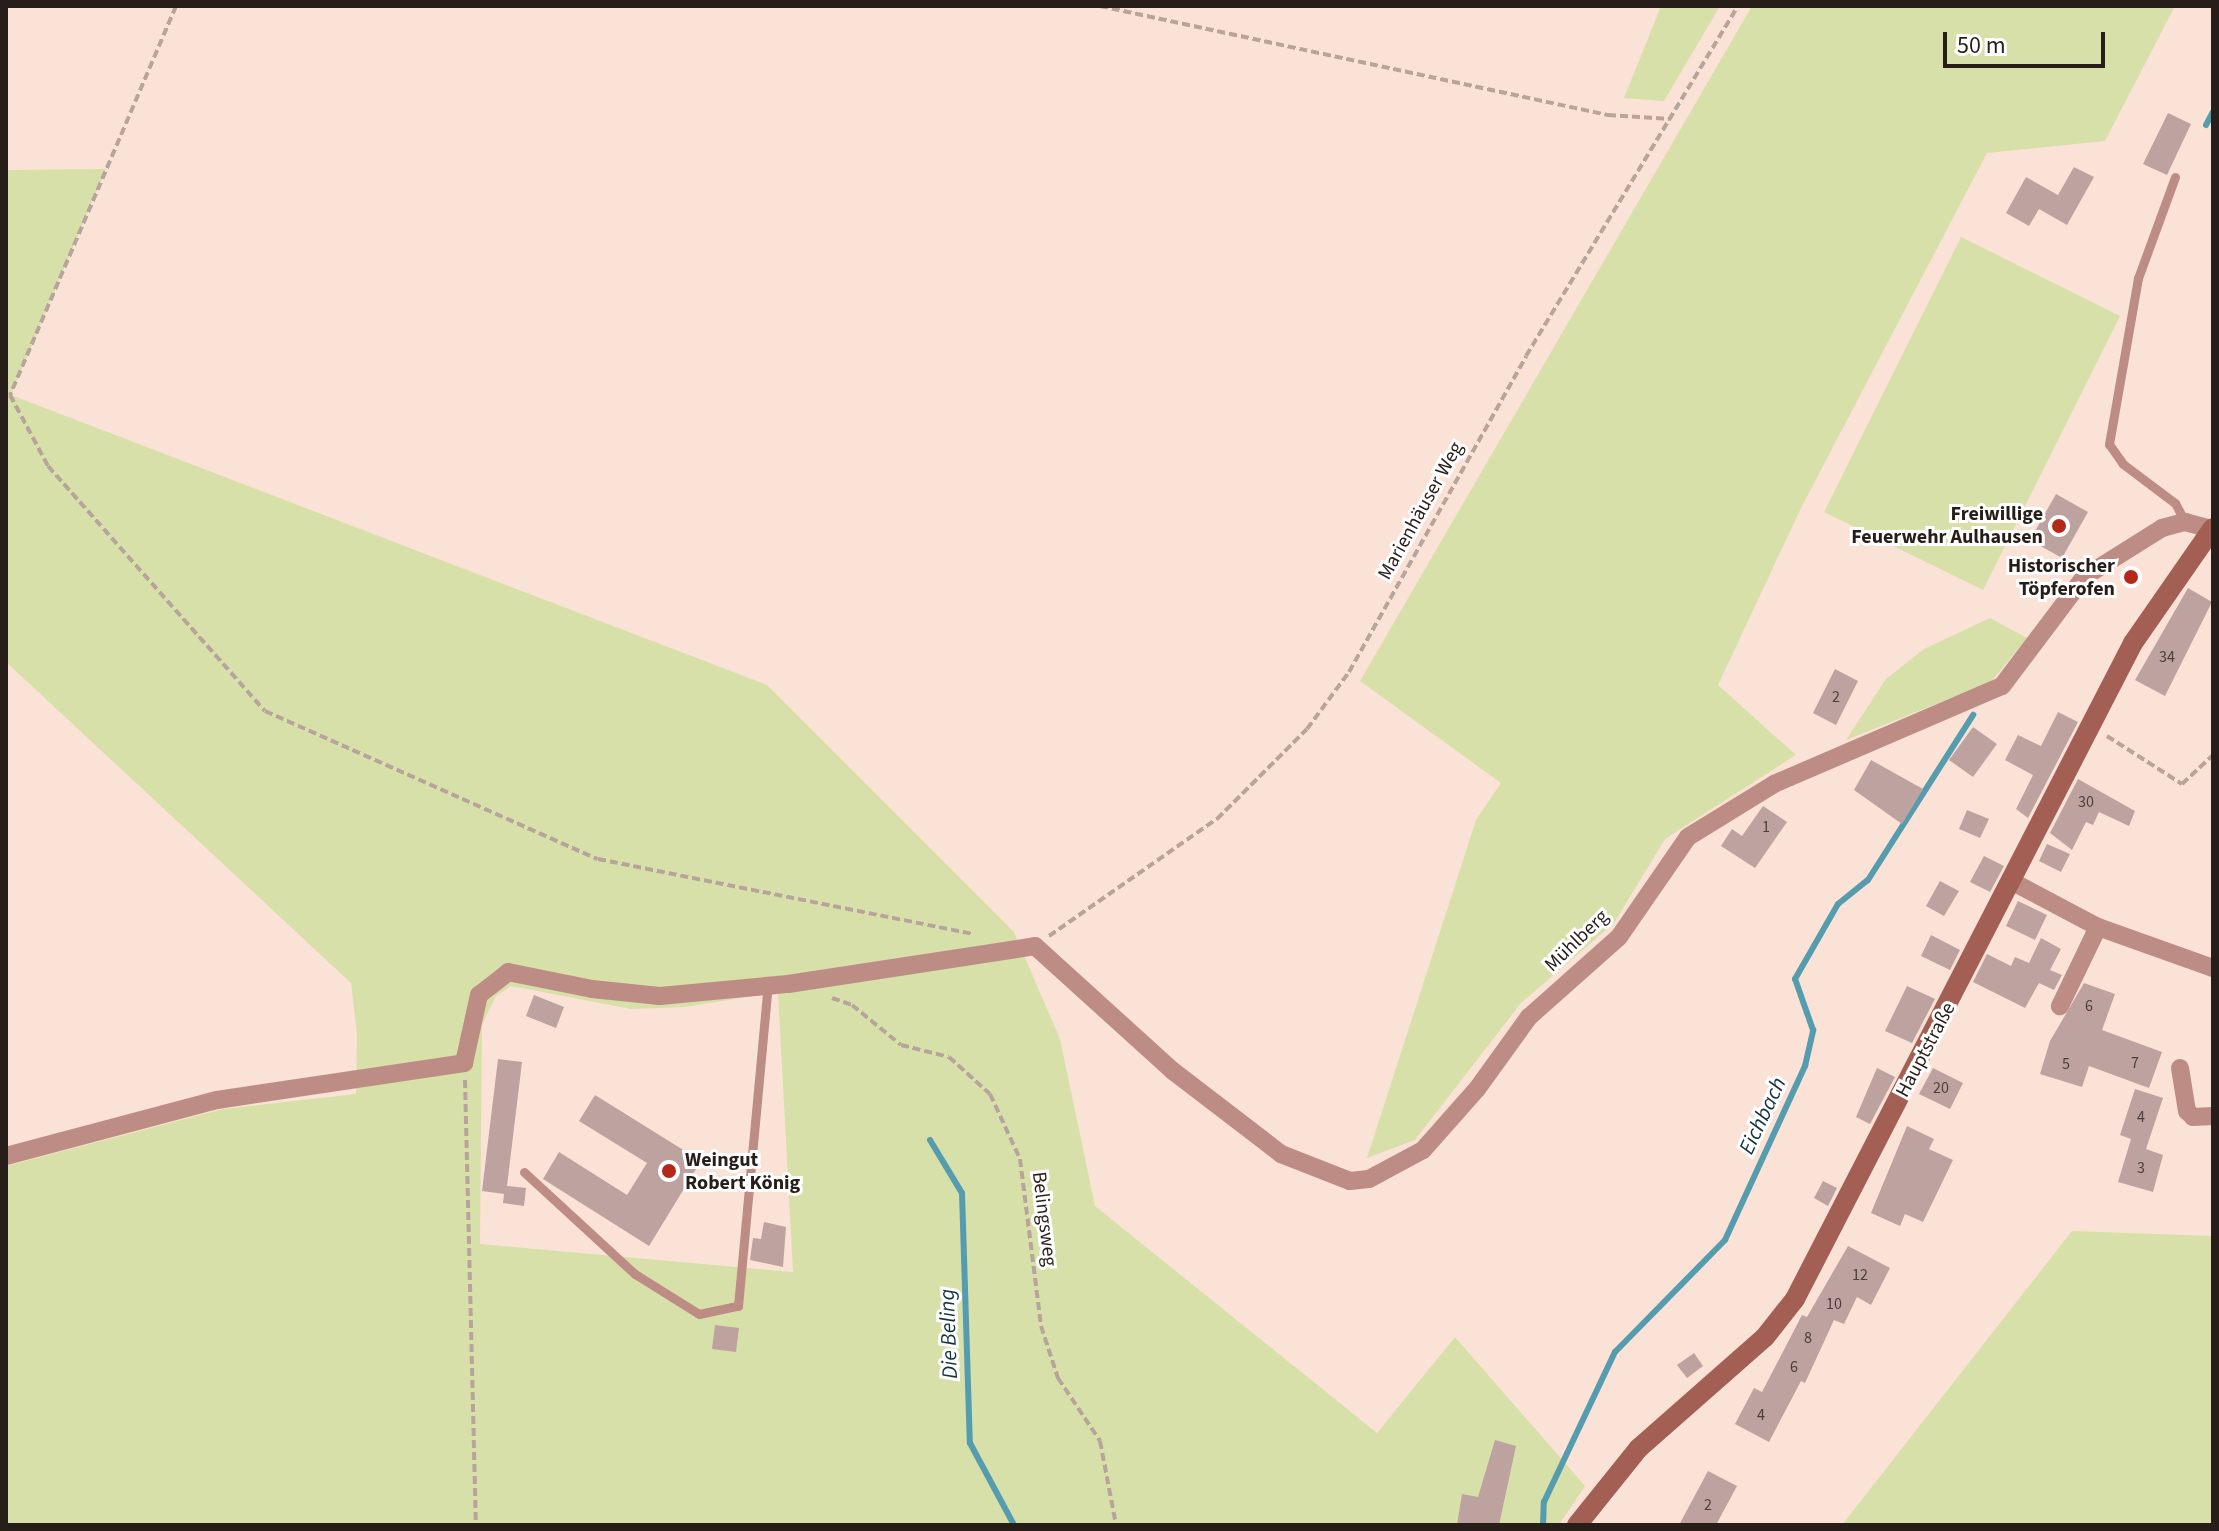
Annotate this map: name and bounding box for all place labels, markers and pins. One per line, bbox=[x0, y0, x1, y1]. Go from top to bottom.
place label: Freiwillige Feuerwehr Aulhausen bbox=[1851, 502, 2043, 549]
marker: Freiwillige Feuerwehr Aulhausen bbox=[2050, 517, 2068, 535]
place label: Historischer Töpferofen bbox=[2008, 554, 2115, 601]
marker: Historischer Töpferofen bbox=[2122, 568, 2140, 586]
place label: Weingut Robert König bbox=[685, 1148, 800, 1195]
marker: Weingut Robert König bbox=[660, 1162, 678, 1180]

